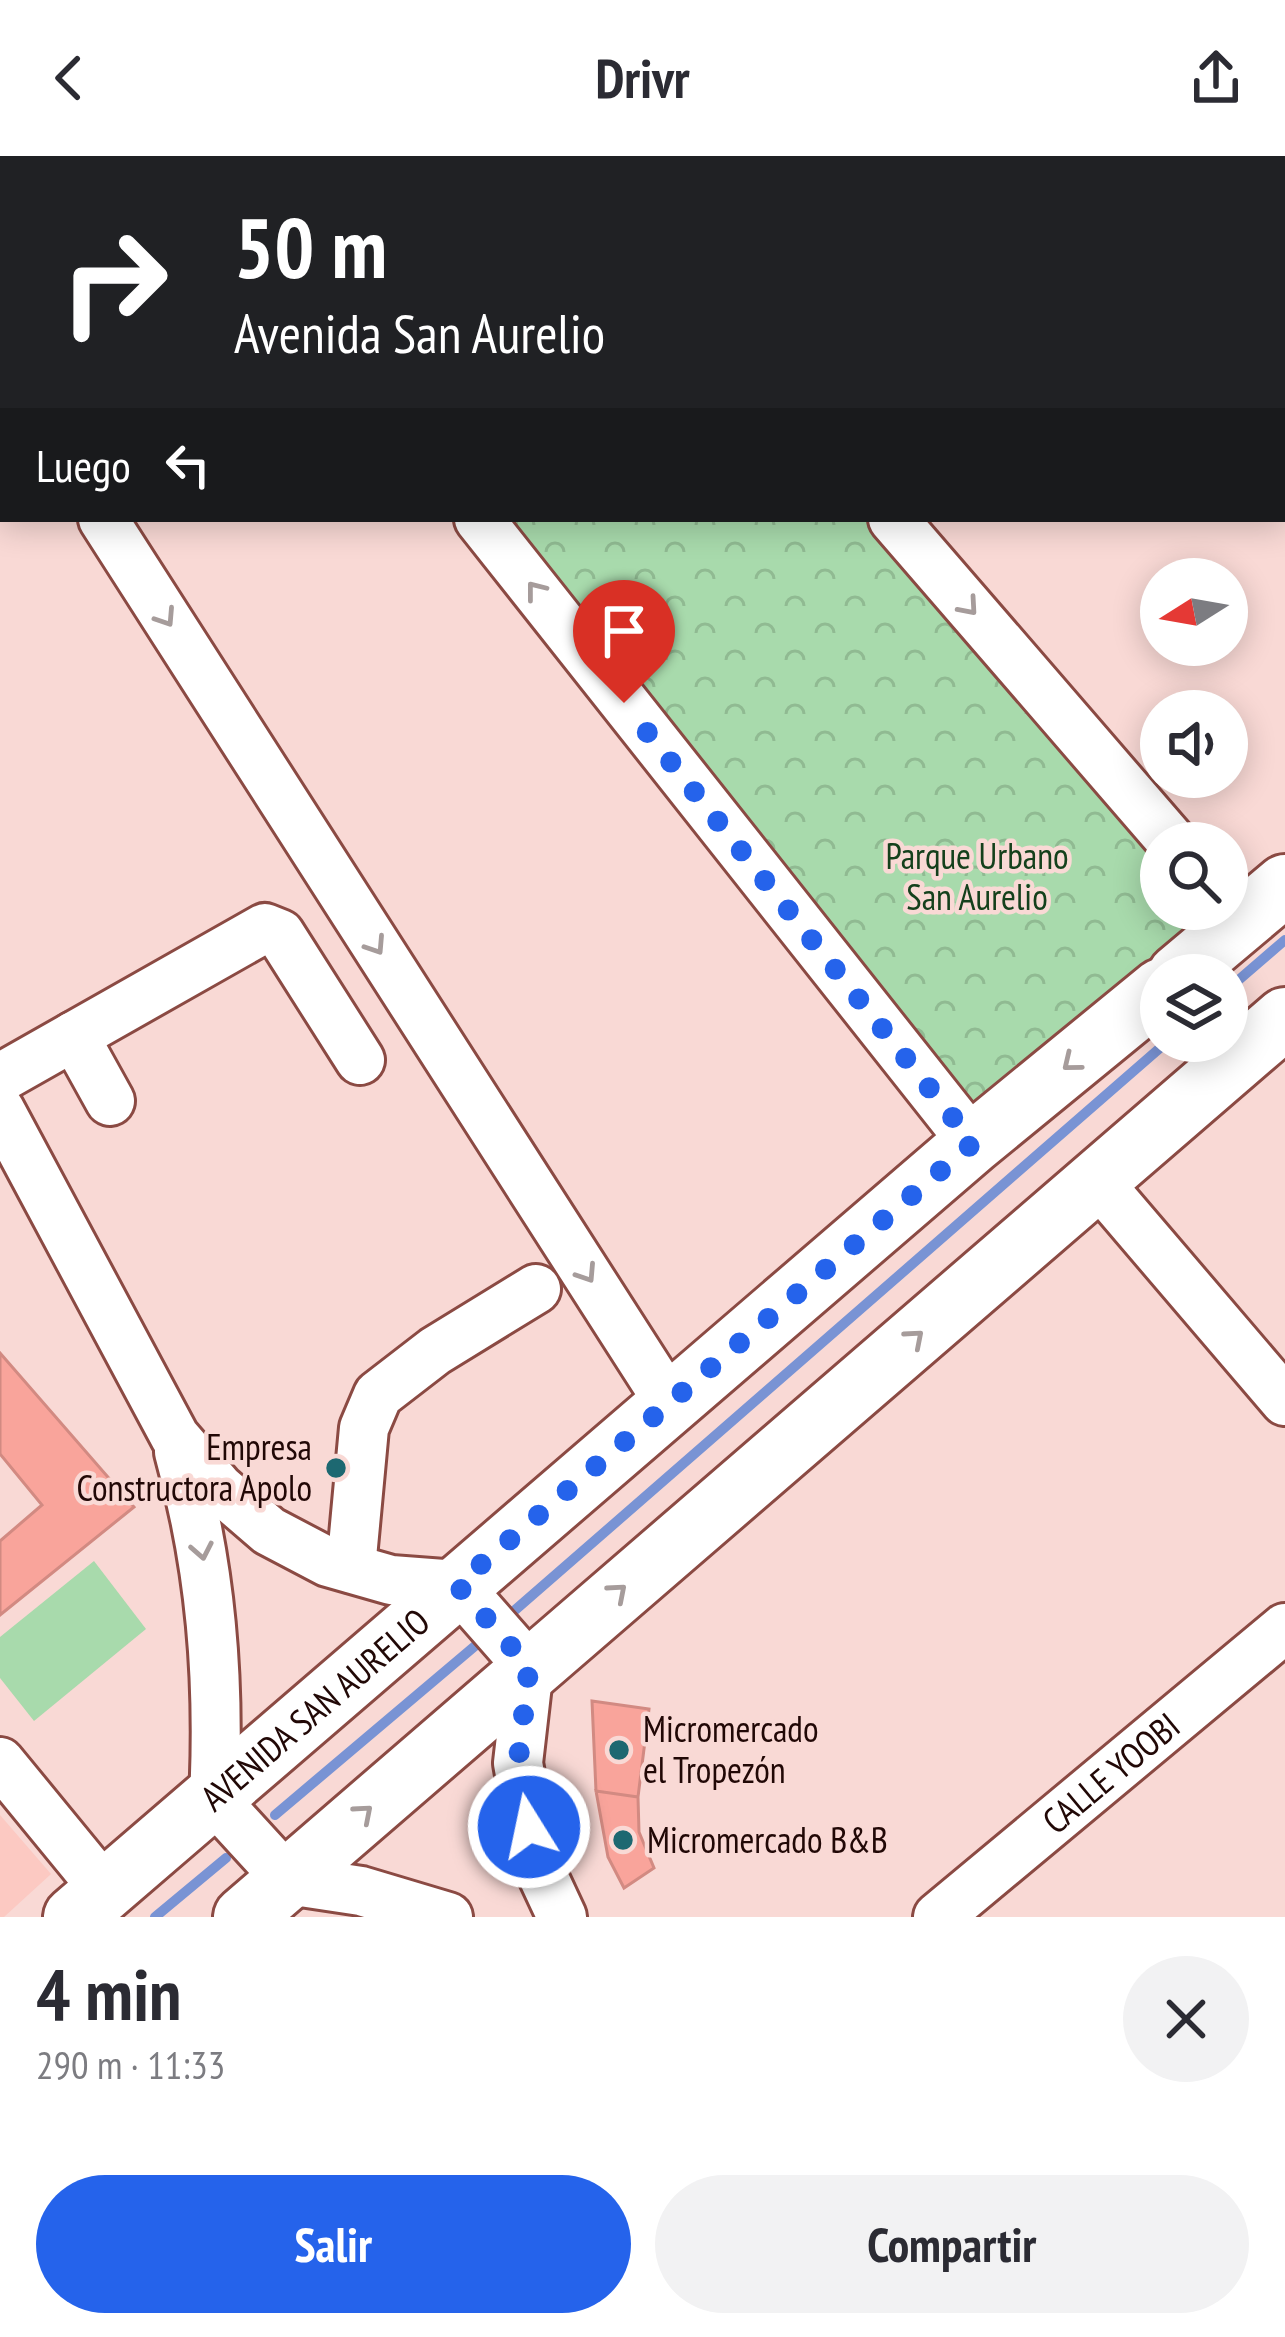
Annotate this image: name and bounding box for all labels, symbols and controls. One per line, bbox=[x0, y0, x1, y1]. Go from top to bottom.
text: Drivr bbox=[595, 43, 690, 113]
icon: back bbox=[36, 45, 102, 111]
icon: share bbox=[1183, 45, 1249, 111]
text: 50 m bbox=[234, 192, 387, 301]
icon: right bbox=[36, 204, 192, 360]
text: Avenida San Aurelio bbox=[234, 298, 605, 368]
icon: left bbox=[155, 432, 221, 498]
text: Luego bbox=[36, 436, 131, 494]
north arrow bbox=[1140, 558, 1248, 666]
map controls bbox=[1140, 558, 1248, 1062]
pin bbox=[573, 580, 675, 703]
one-way arrow bbox=[528, 582, 550, 604]
one-way arrow bbox=[955, 594, 977, 616]
icon: arrive bbox=[591, 598, 657, 664]
one-way arrow bbox=[152, 604, 174, 626]
button: sound bbox=[1140, 690, 1248, 798]
button: search bbox=[1140, 822, 1248, 930]
park label: Parque Urbano San Aurelio bbox=[885, 832, 1069, 920]
one-way arrow bbox=[362, 933, 385, 955]
button: layers bbox=[1140, 954, 1248, 1062]
one-way arrow bbox=[1062, 1049, 1084, 1071]
one-way arrow bbox=[573, 1261, 595, 1283]
one-way arrow bbox=[901, 1331, 923, 1353]
place label: Empresa Constructora Apolo bbox=[77, 1423, 312, 1511]
marker: Empresa Constructora Apolo bbox=[323, 1455, 349, 1481]
one-way arrow bbox=[188, 1540, 214, 1560]
one-way arrow bbox=[604, 1584, 626, 1606]
street label: AVENIDA SAN AURELIO bbox=[190, 1598, 439, 1821]
street label: CALLE YOOBI bbox=[1032, 1702, 1189, 1843]
place label: Micromercado el Tropezón bbox=[643, 1705, 819, 1793]
marker: Micromercado el Tropezón bbox=[606, 1737, 632, 1763]
position arrow bbox=[466, 1764, 592, 1890]
one-way arrow bbox=[350, 1806, 372, 1827]
place label: Micromercado B&B bbox=[647, 1816, 888, 1863]
marker: Micromercado B&B bbox=[610, 1827, 636, 1853]
text: 4 min bbox=[36, 1947, 181, 2040]
button: close bbox=[1123, 1956, 1249, 2082]
text: 290 m · 11:33 bbox=[36, 2039, 225, 2090]
button: Salir bbox=[36, 2175, 631, 2313]
button: Compartir bbox=[655, 2175, 1249, 2313]

